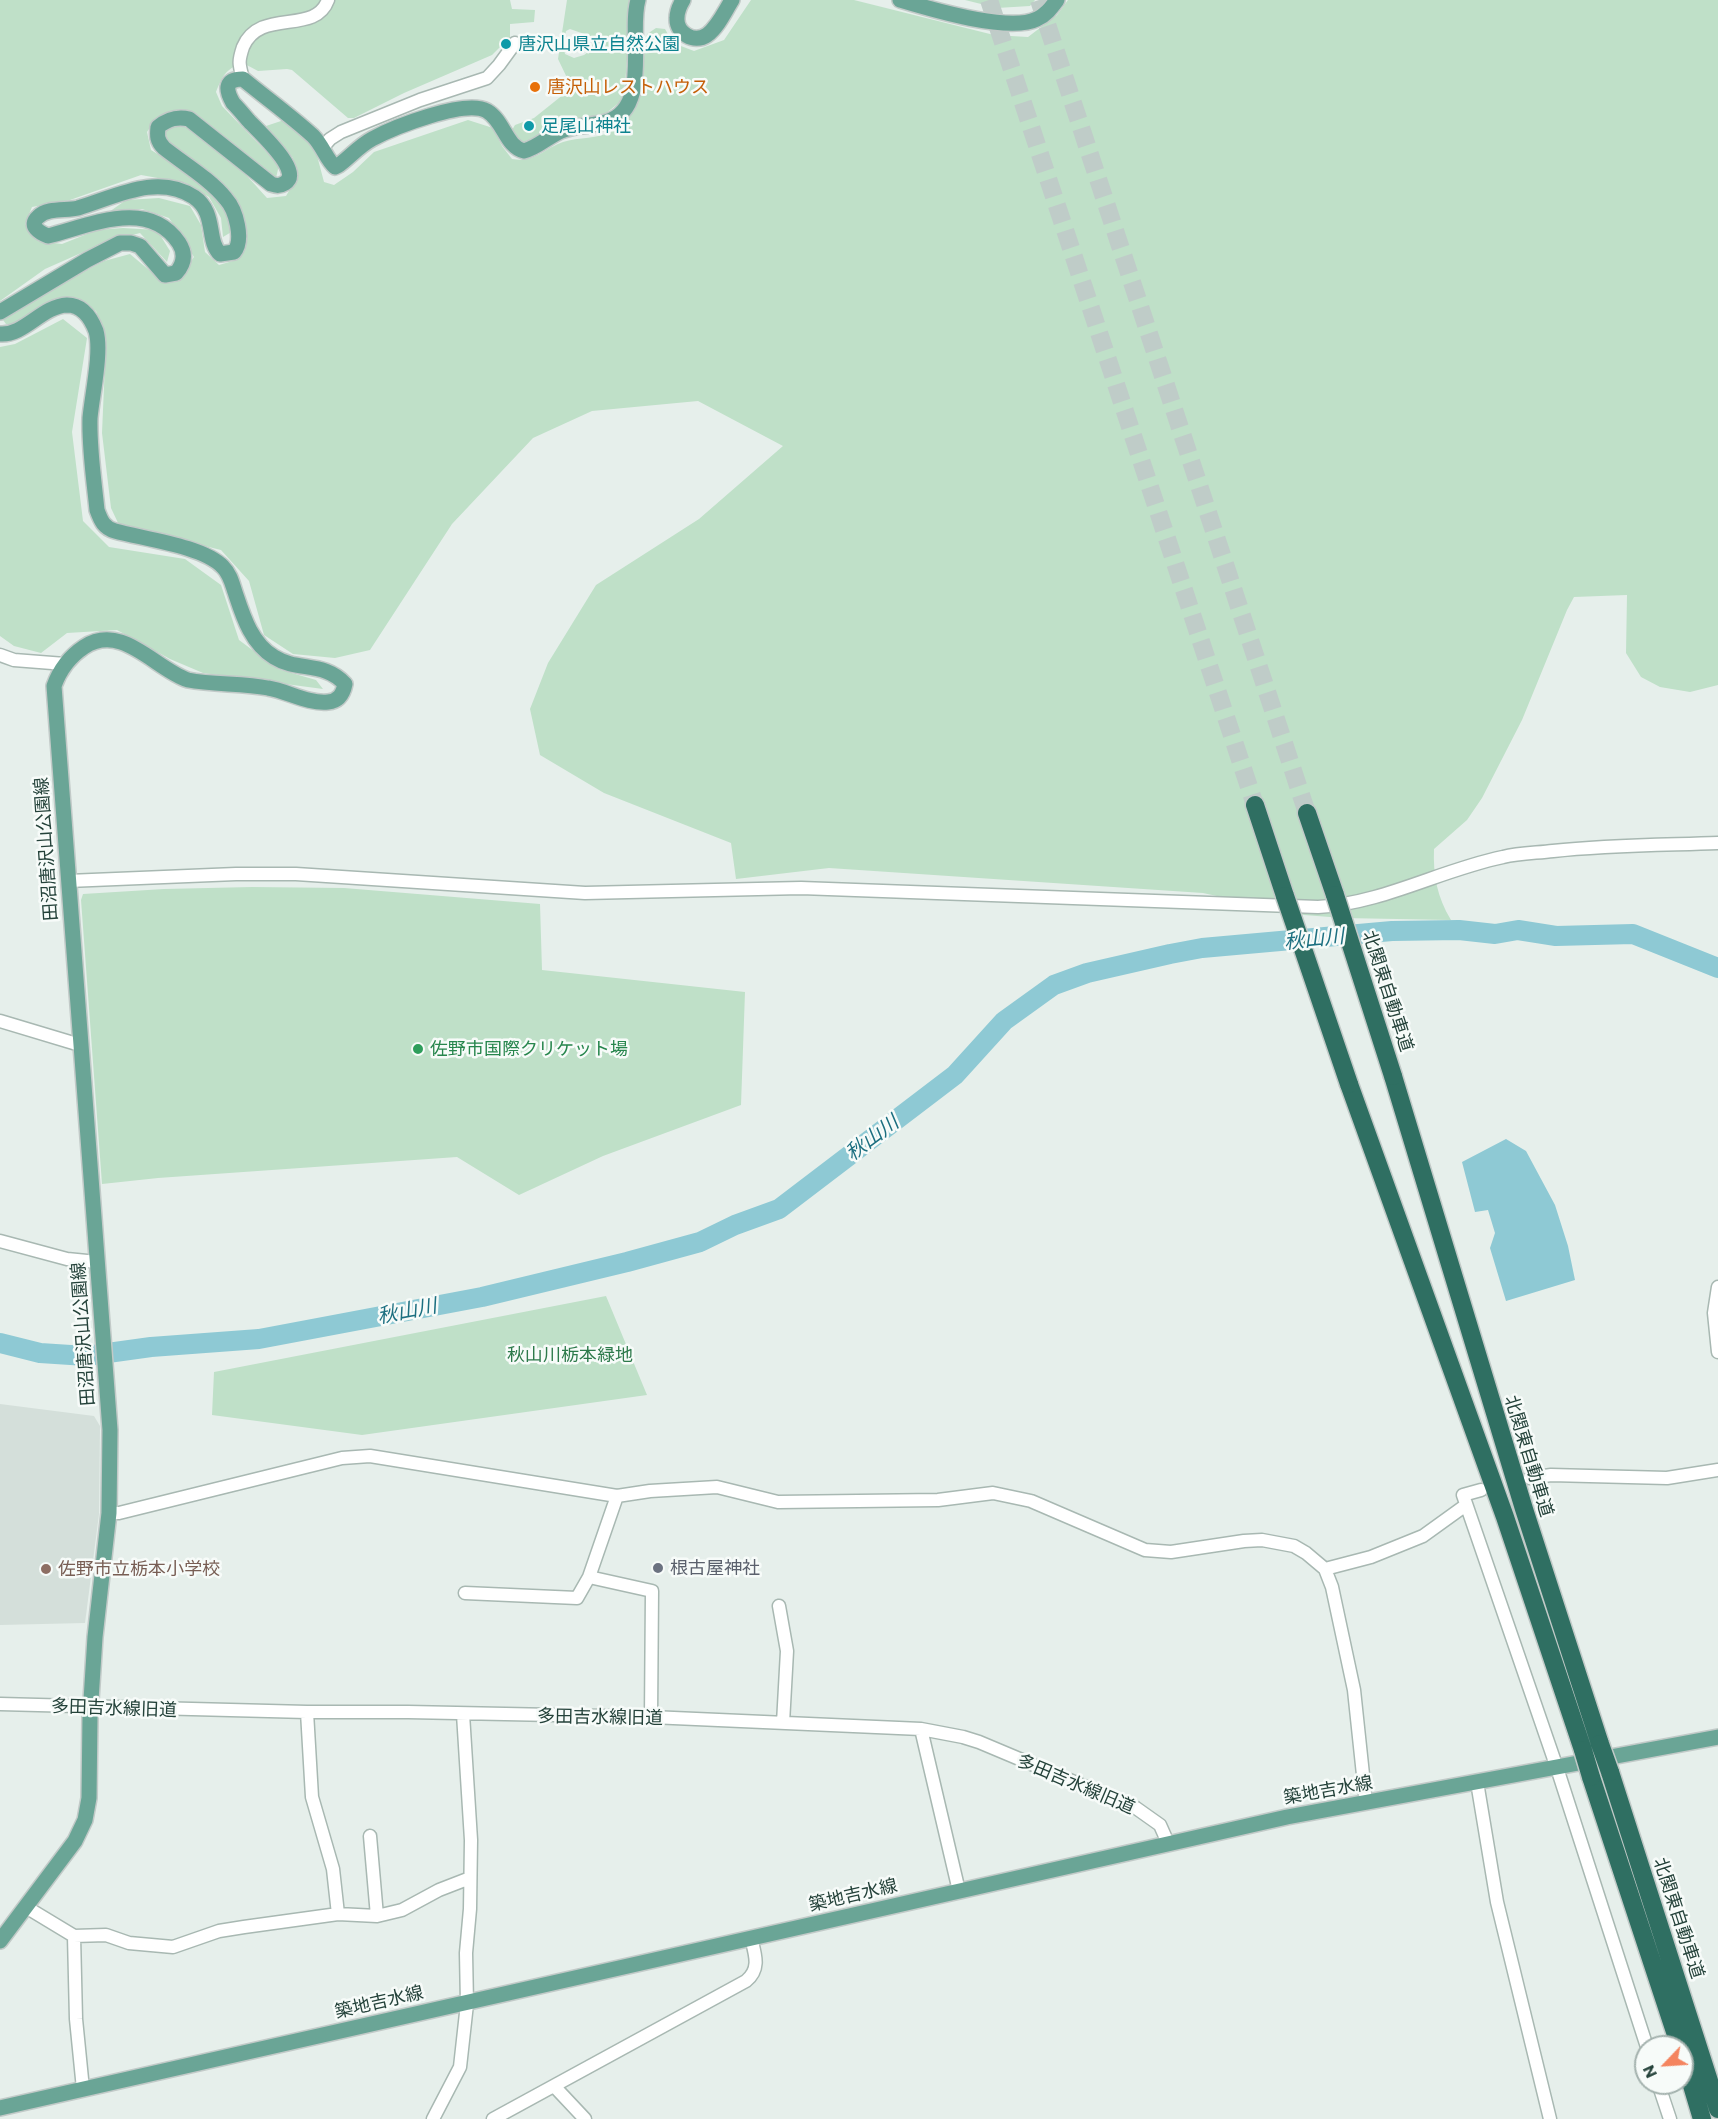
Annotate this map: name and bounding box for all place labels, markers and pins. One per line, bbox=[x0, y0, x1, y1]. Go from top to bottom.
place label: 唐沢山県立自然公園 bbox=[518, 33, 680, 55]
marker: 唐沢山県立自然公園 bbox=[499, 37, 513, 51]
place label: 唐沢山レストハウス bbox=[547, 76, 709, 98]
marker: 唐沢山レストハウス bbox=[528, 80, 542, 94]
place label: 足尾山神社 bbox=[541, 115, 631, 137]
marker: 足尾山神社 bbox=[522, 119, 536, 133]
place label: 佐野市国際クリケット場 bbox=[430, 1038, 628, 1060]
marker: 佐野市国際クリケット場 bbox=[411, 1042, 425, 1056]
place label: 根古屋神社 bbox=[670, 1557, 760, 1579]
place label: 佐野市立栃本小学校 bbox=[58, 1558, 220, 1580]
marker: 根古屋神社 bbox=[651, 1561, 665, 1575]
marker: 佐野市立栃本小学校 bbox=[39, 1562, 53, 1576]

